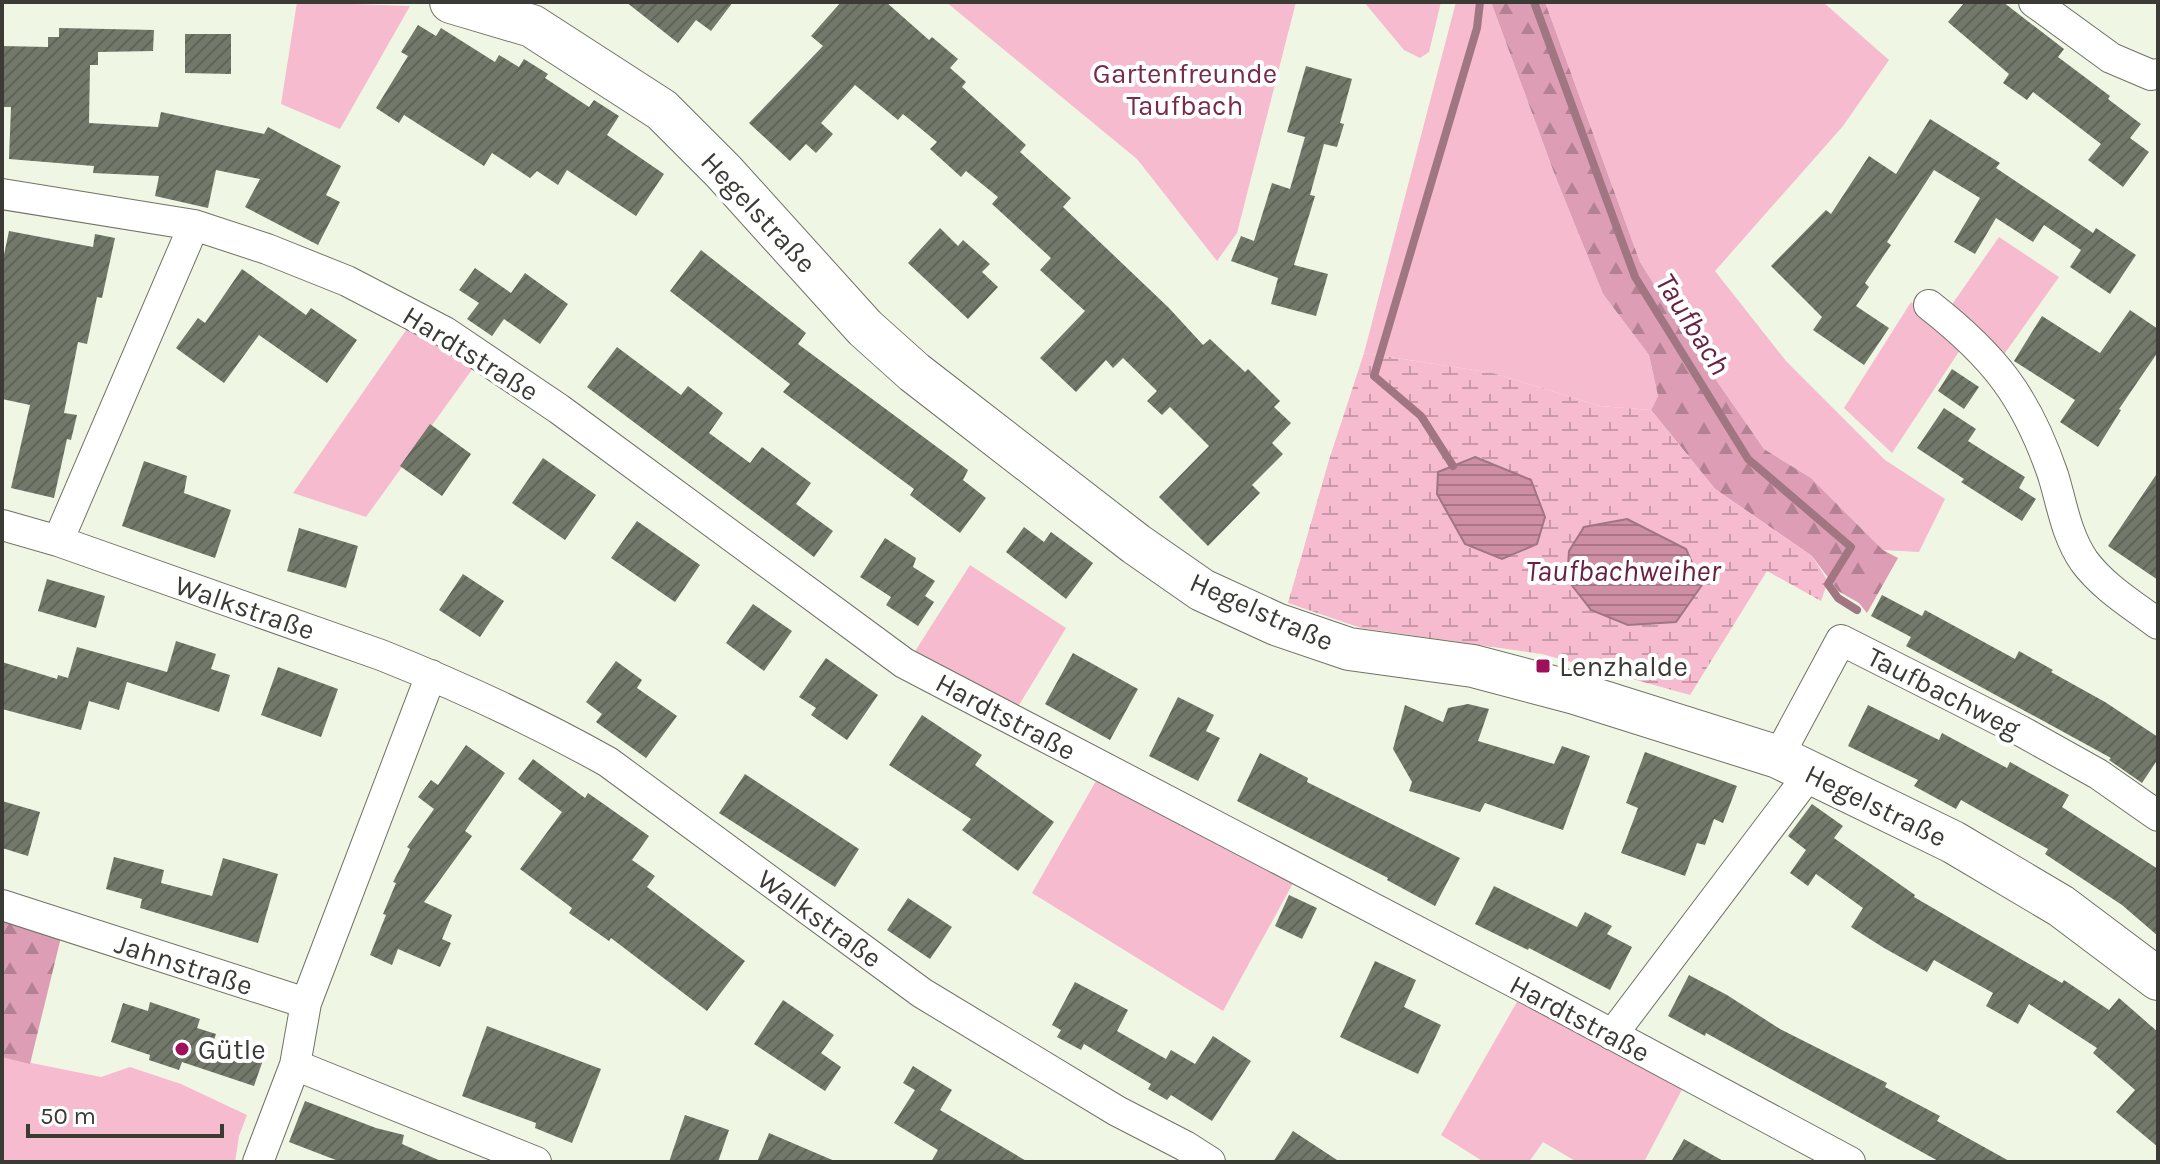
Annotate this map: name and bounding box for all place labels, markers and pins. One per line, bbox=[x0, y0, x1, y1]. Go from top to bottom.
place label: Lenzhalde bbox=[1559, 650, 1688, 683]
marker: Lenzhalde bbox=[1534, 657, 1552, 675]
place label: Gütle bbox=[198, 1033, 266, 1066]
marker: Gütle bbox=[173, 1040, 191, 1058]

